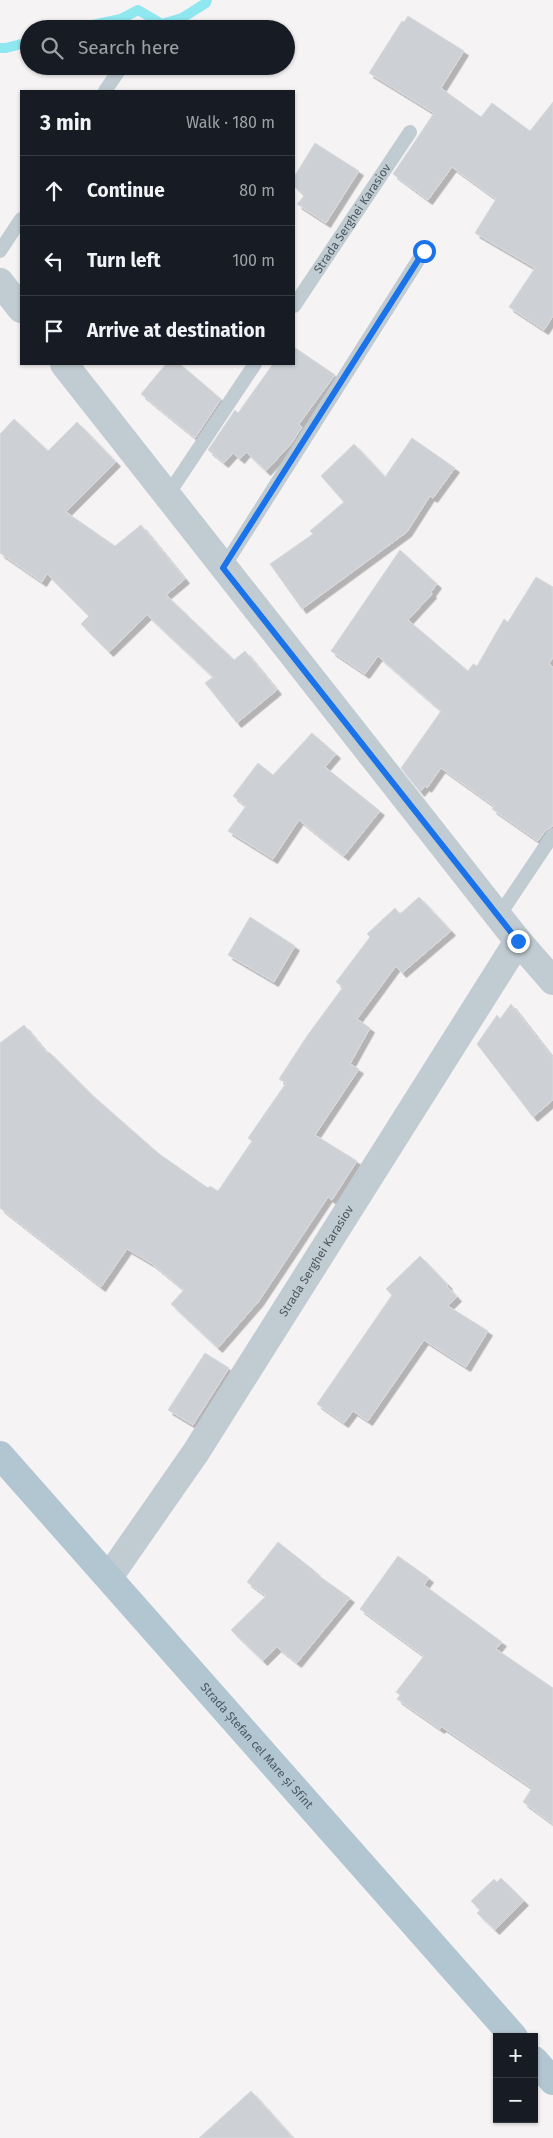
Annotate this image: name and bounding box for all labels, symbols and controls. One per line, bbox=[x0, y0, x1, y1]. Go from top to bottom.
search box bbox=[20, 20, 295, 75]
icon: search bbox=[38, 34, 66, 62]
text: Search here bbox=[78, 36, 179, 59]
text: 3 min bbox=[40, 110, 92, 136]
text: Walk · 180 m bbox=[186, 113, 275, 132]
street label: Strada Serghei Karasiov bbox=[311, 161, 394, 276]
icon: ahead bbox=[40, 177, 68, 205]
text: Continue bbox=[87, 179, 165, 202]
text: 80 m bbox=[239, 181, 275, 200]
route start bbox=[413, 240, 436, 263]
icon: left bbox=[40, 247, 68, 275]
text: Turn left bbox=[87, 249, 161, 272]
text: 100 m bbox=[232, 251, 275, 270]
icon: arrive bbox=[40, 317, 68, 345]
text: Arrive at destination bbox=[87, 319, 266, 342]
route end bbox=[507, 930, 530, 953]
street label: Strada Serghei Karasiov bbox=[276, 1203, 357, 1319]
street label: Strada Ștefan cel Mare și Sfînt bbox=[198, 1680, 317, 1812]
map controls bbox=[493, 2033, 538, 2123]
button: + bbox=[493, 2033, 538, 2078]
button: − bbox=[493, 2078, 538, 2123]

